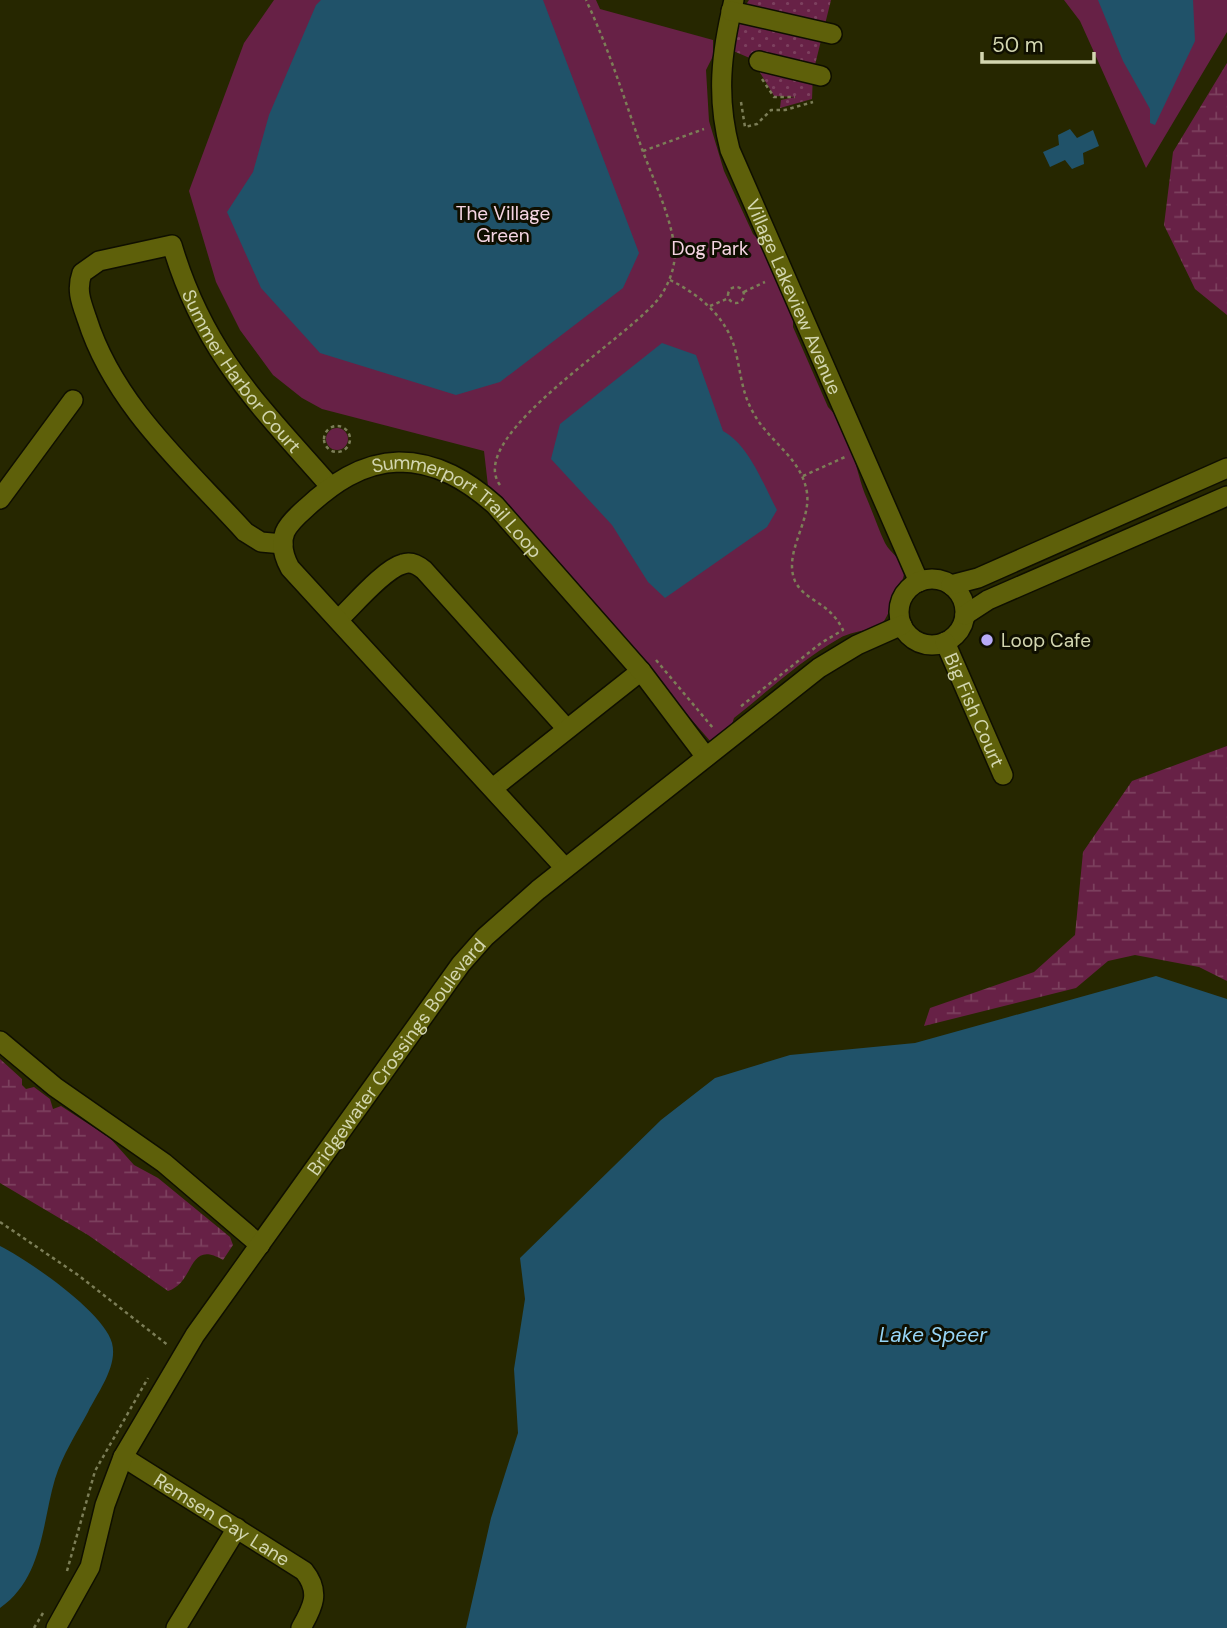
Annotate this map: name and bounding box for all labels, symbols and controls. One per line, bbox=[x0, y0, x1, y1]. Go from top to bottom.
scale bar bbox=[982, 21, 1094, 65]
text: 50 m bbox=[992, 31, 1043, 59]
street label: Village Lakeview Avenue bbox=[740, 195, 847, 399]
park label: The Village Green bbox=[456, 201, 550, 248]
park label: Dog Park bbox=[671, 236, 749, 261]
street label: Summer Harbor Court bbox=[176, 286, 307, 458]
street label: Summerport Trail Loop bbox=[369, 450, 548, 563]
place label: Loop Cafe bbox=[1001, 628, 1091, 653]
marker: Loop Cafe bbox=[979, 632, 995, 648]
street label: Big Fish Court bbox=[938, 649, 1010, 771]
street label: Bridgewater Crossings Boulevard bbox=[301, 933, 491, 1181]
water label: Lake Speer bbox=[879, 1321, 988, 1349]
street label: Remsen Cay Lane bbox=[149, 1468, 294, 1572]

